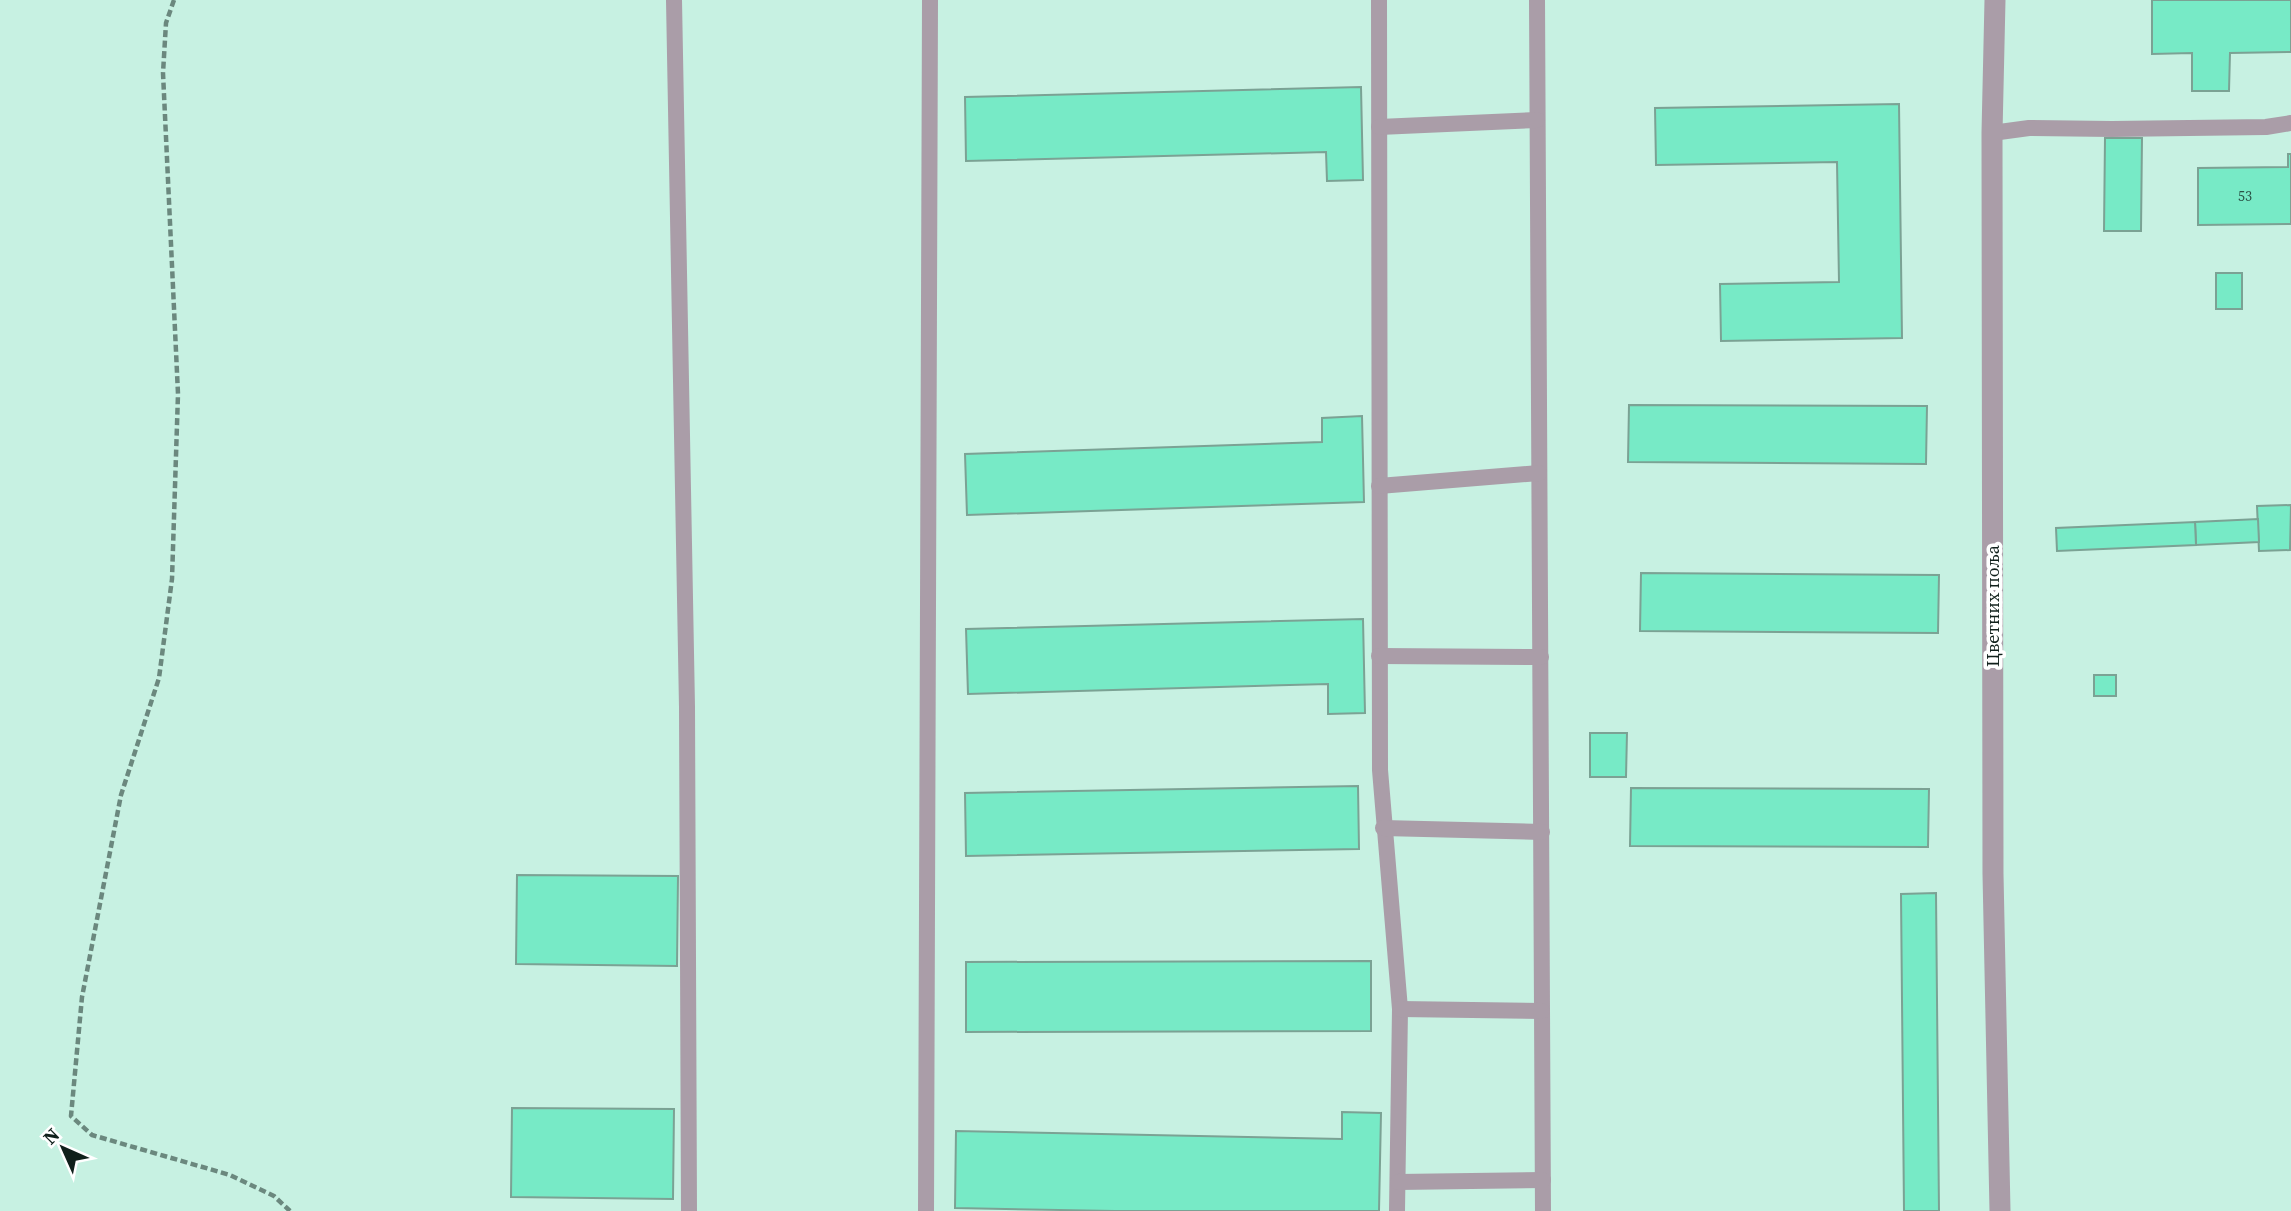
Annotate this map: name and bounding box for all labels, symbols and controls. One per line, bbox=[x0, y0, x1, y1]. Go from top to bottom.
house number: 53 bbox=[2238, 186, 2252, 206]
street label: Цветних поља bbox=[1980, 544, 2005, 667]
north arrow bbox=[28, 1113, 98, 1183]
text: N bbox=[37, 1122, 65, 1150]

